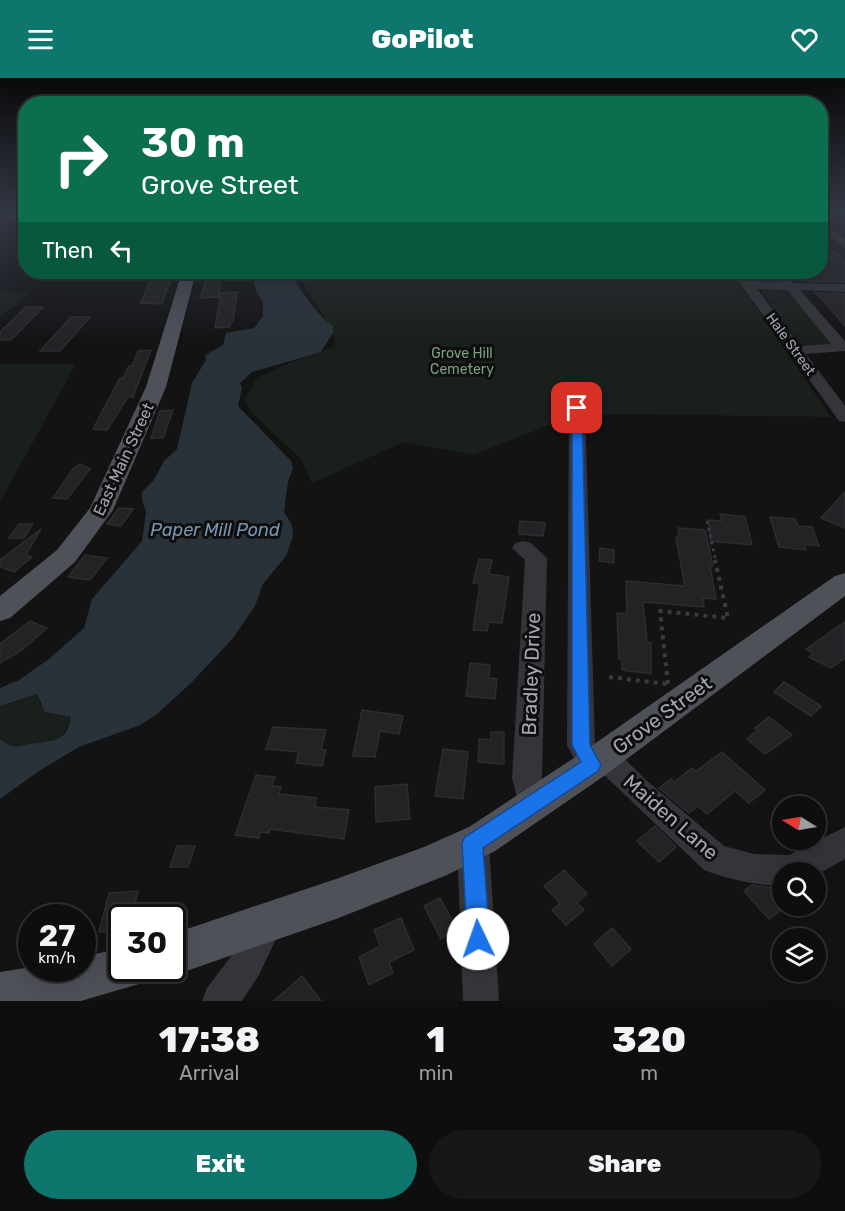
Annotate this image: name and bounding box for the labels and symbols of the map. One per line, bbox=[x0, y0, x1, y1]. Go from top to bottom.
street label: Hale Street bbox=[762, 310, 819, 379]
park label: Grove Hill Cemetery bbox=[430, 345, 494, 378]
pin bbox=[551, 382, 602, 433]
street label: East Main Street bbox=[89, 400, 158, 519]
water label: Paper Mill Pond bbox=[150, 519, 280, 541]
street label: Bradley Drive bbox=[517, 612, 545, 736]
street label: Grove Street bbox=[608, 671, 716, 759]
street label: Maiden Lane bbox=[619, 769, 723, 865]
north arrow bbox=[772, 796, 826, 850]
speed limit sign: 30 bbox=[108, 904, 186, 982]
position arrow bbox=[446, 907, 510, 971]

